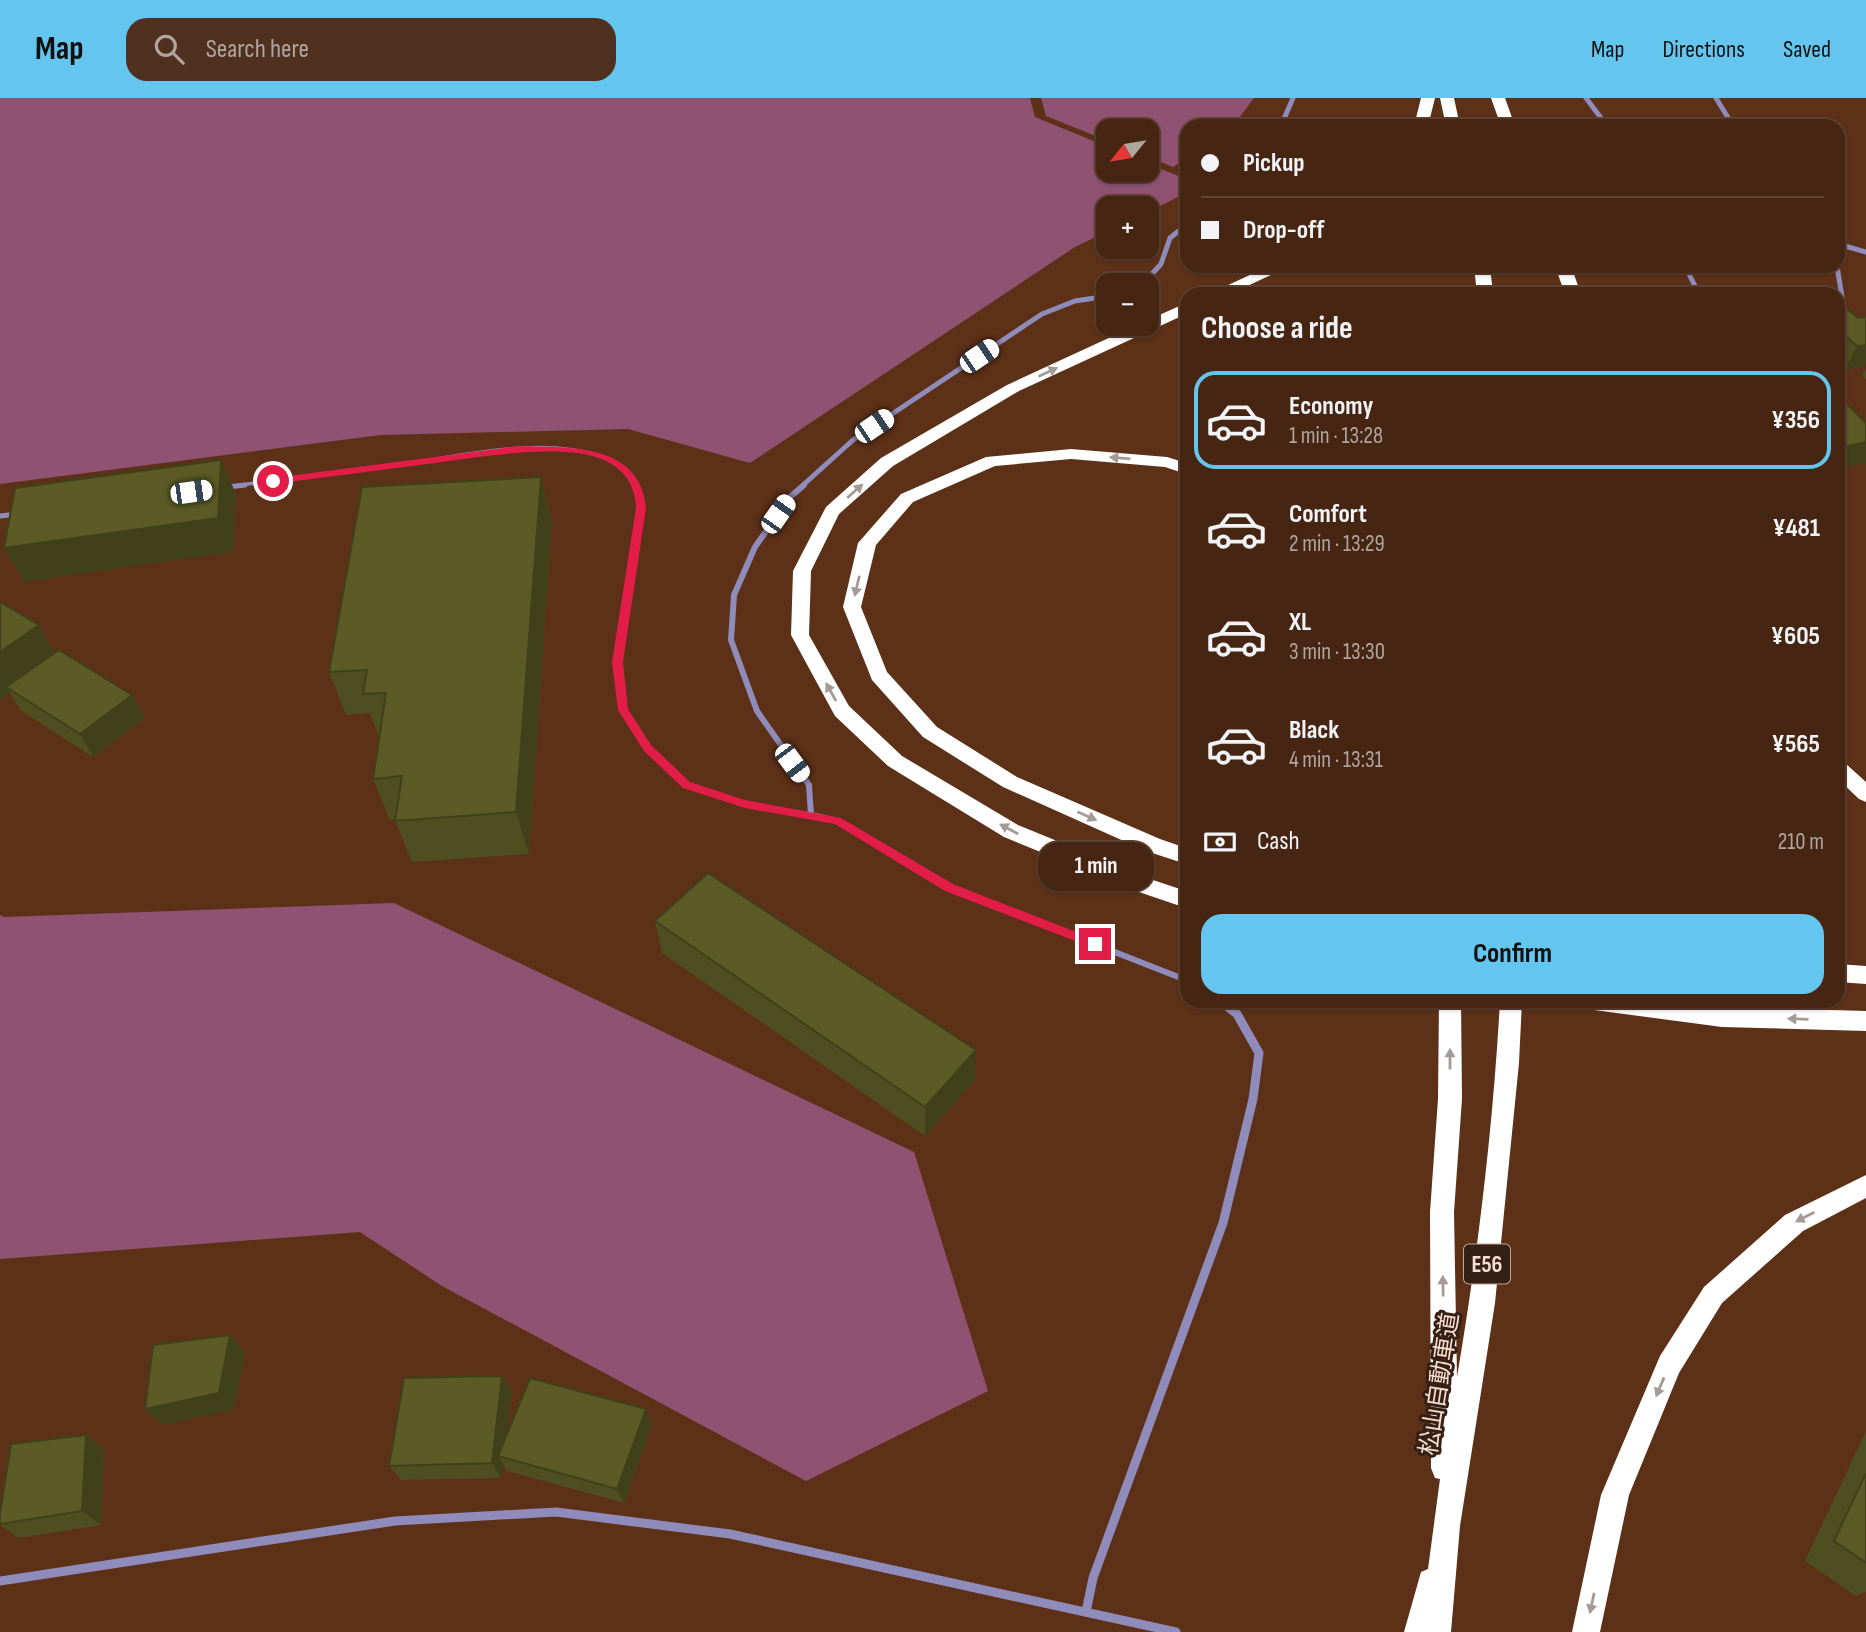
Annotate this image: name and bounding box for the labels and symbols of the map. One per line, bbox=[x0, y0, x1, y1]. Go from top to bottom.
north arrow bbox=[1096, 119, 1158, 182]
car bbox=[956, 336, 1003, 376]
one-way arrow bbox=[1038, 366, 1058, 377]
car bbox=[851, 406, 898, 446]
one-way arrow bbox=[1109, 452, 1131, 463]
route start bbox=[257, 465, 289, 497]
car bbox=[169, 479, 214, 505]
one-way arrow bbox=[846, 483, 863, 499]
car bbox=[758, 491, 799, 537]
one-way arrow bbox=[851, 575, 862, 597]
one-way arrow bbox=[825, 683, 837, 702]
car bbox=[771, 740, 814, 786]
one-way arrow bbox=[1077, 810, 1097, 822]
one-way arrow bbox=[999, 824, 1019, 835]
callout: 1 min bbox=[1037, 842, 1153, 892]
route end bbox=[1079, 928, 1111, 960]
one-way arrow bbox=[1787, 1013, 1809, 1024]
one-way arrow bbox=[1444, 1047, 1456, 1069]
one-way arrow bbox=[1796, 1211, 1815, 1223]
road number: E56 bbox=[1464, 1245, 1510, 1284]
one-way arrow bbox=[1437, 1275, 1449, 1297]
street label: 松山自動車道 bbox=[1414, 1311, 1465, 1457]
one-way arrow bbox=[1655, 1377, 1666, 1398]
one-way arrow bbox=[1586, 1592, 1597, 1614]

